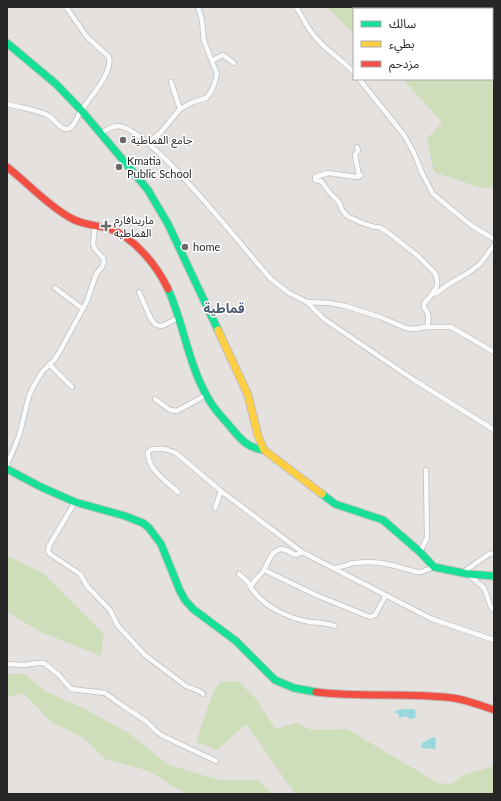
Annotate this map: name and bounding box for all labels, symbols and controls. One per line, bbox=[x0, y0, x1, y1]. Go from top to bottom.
legend bbox=[353, 8, 493, 80]
text: سالك bbox=[389, 16, 416, 31]
text: بطيء bbox=[389, 36, 415, 54]
text: مزدحم bbox=[389, 56, 419, 73]
place label: جامع القماطية bbox=[131, 133, 193, 148]
marker: جامع القماطية bbox=[118, 135, 128, 145]
place label: Kmatia Public School bbox=[127, 154, 192, 180]
marker: Kmatia Public School bbox=[114, 162, 124, 172]
place label: مارينافارم القماطيه bbox=[114, 213, 154, 240]
marker: مارينافارم القماطيه bbox=[101, 221, 111, 231]
place label: home bbox=[193, 240, 220, 253]
marker: home bbox=[180, 242, 190, 252]
district label: قماطية bbox=[204, 300, 245, 316]

